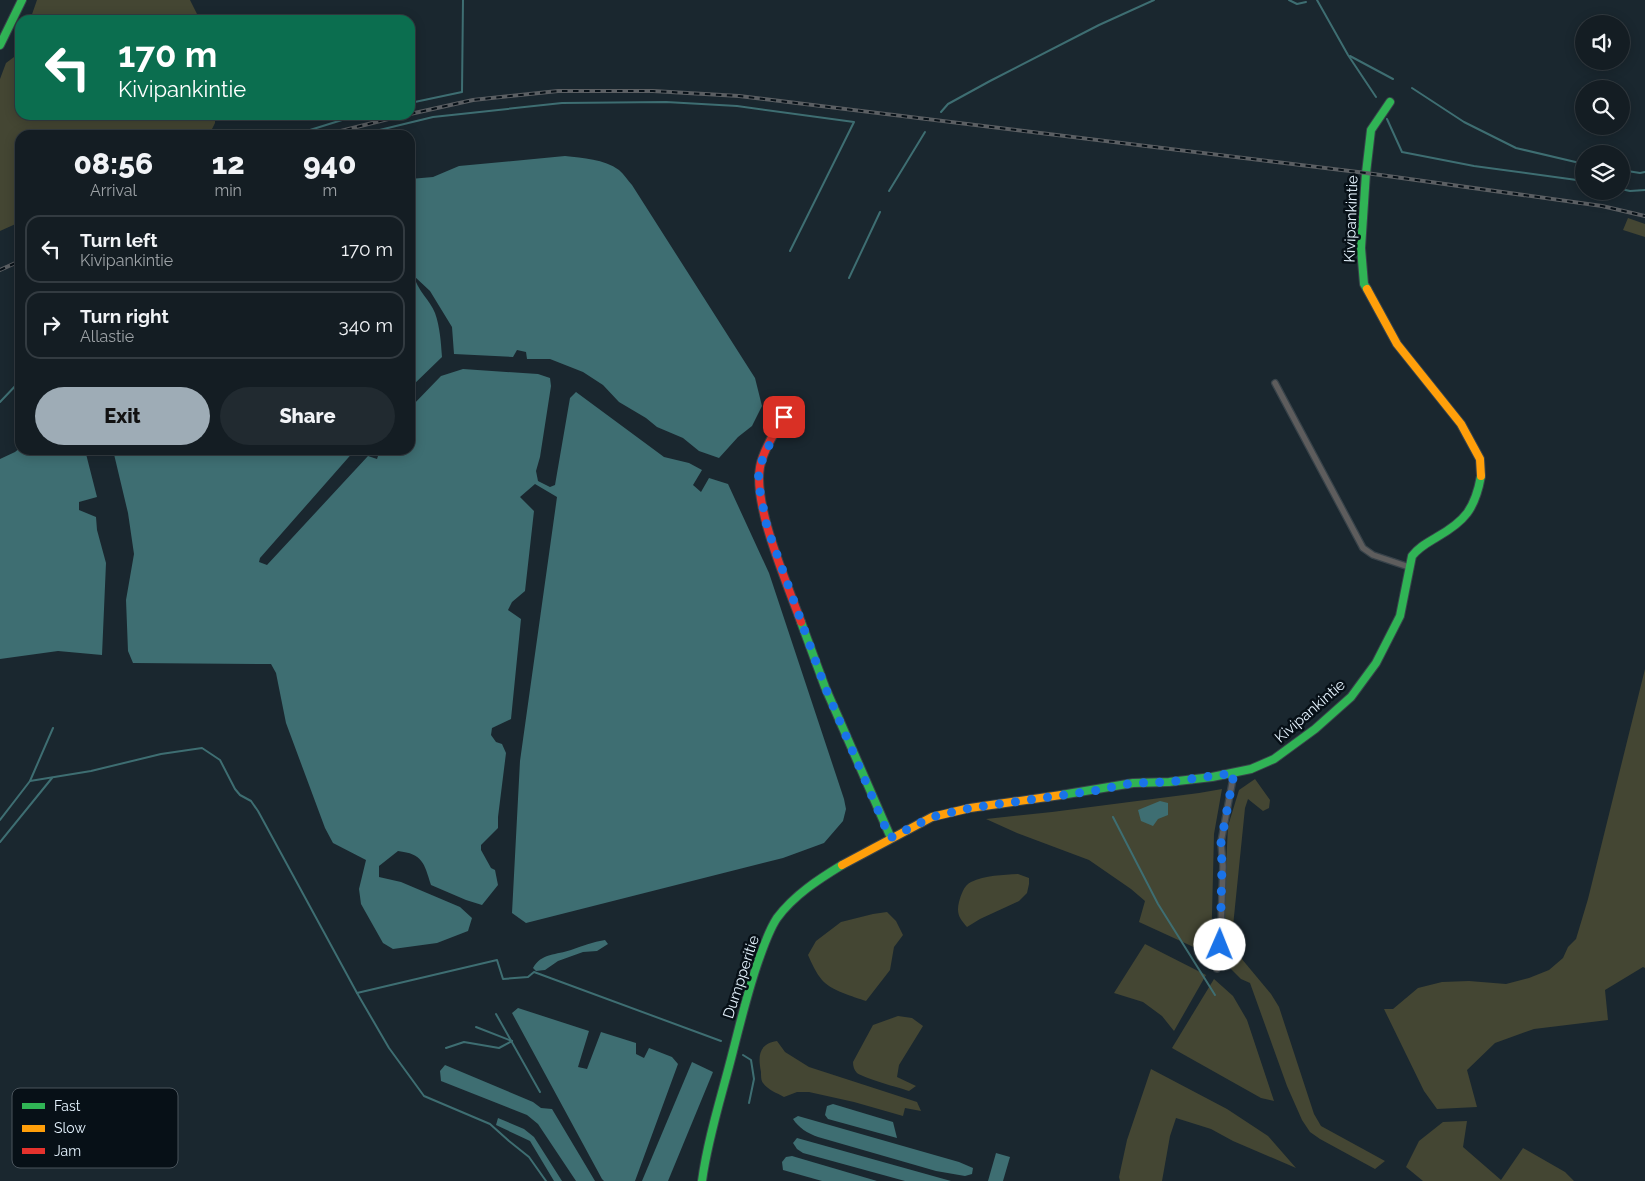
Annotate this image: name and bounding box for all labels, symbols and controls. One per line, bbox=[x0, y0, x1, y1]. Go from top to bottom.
map controls bbox=[1575, 15, 1630, 200]
button: sound bbox=[1575, 15, 1630, 70]
text: 170 m bbox=[118, 34, 217, 75]
icon: left bbox=[35, 35, 100, 100]
text: Kivipankintie bbox=[118, 76, 246, 102]
button: search bbox=[1575, 80, 1630, 135]
button: layers bbox=[1575, 145, 1630, 200]
text: 08:56 bbox=[73, 146, 153, 181]
text: 12 bbox=[212, 146, 245, 181]
text: 940 bbox=[303, 146, 357, 181]
street label: Kivipankintie bbox=[1340, 175, 1362, 263]
text: Arrival bbox=[90, 181, 137, 200]
text: min bbox=[214, 181, 242, 200]
text: m bbox=[322, 181, 337, 200]
text: Turn left bbox=[80, 229, 157, 251]
icon: left bbox=[37, 235, 65, 263]
text: 170 m bbox=[341, 238, 393, 260]
text: Kivipankintie bbox=[80, 251, 173, 270]
text: Turn right bbox=[80, 305, 169, 327]
icon: right bbox=[37, 311, 65, 339]
text: 340 m bbox=[339, 314, 393, 336]
text: Allastie bbox=[80, 327, 134, 346]
button: Exit bbox=[35, 387, 210, 445]
button: Share bbox=[220, 387, 395, 445]
pin bbox=[763, 396, 805, 438]
icon: arrive bbox=[770, 403, 798, 431]
street label: Kivipankintie bbox=[1271, 675, 1349, 746]
position arrow bbox=[1193, 918, 1245, 970]
street label: Dumpperitie bbox=[719, 933, 763, 1021]
legend bbox=[12, 1088, 178, 1168]
text: Fast bbox=[54, 1098, 81, 1114]
text: Slow bbox=[54, 1120, 86, 1136]
text: Jam bbox=[54, 1143, 81, 1159]

